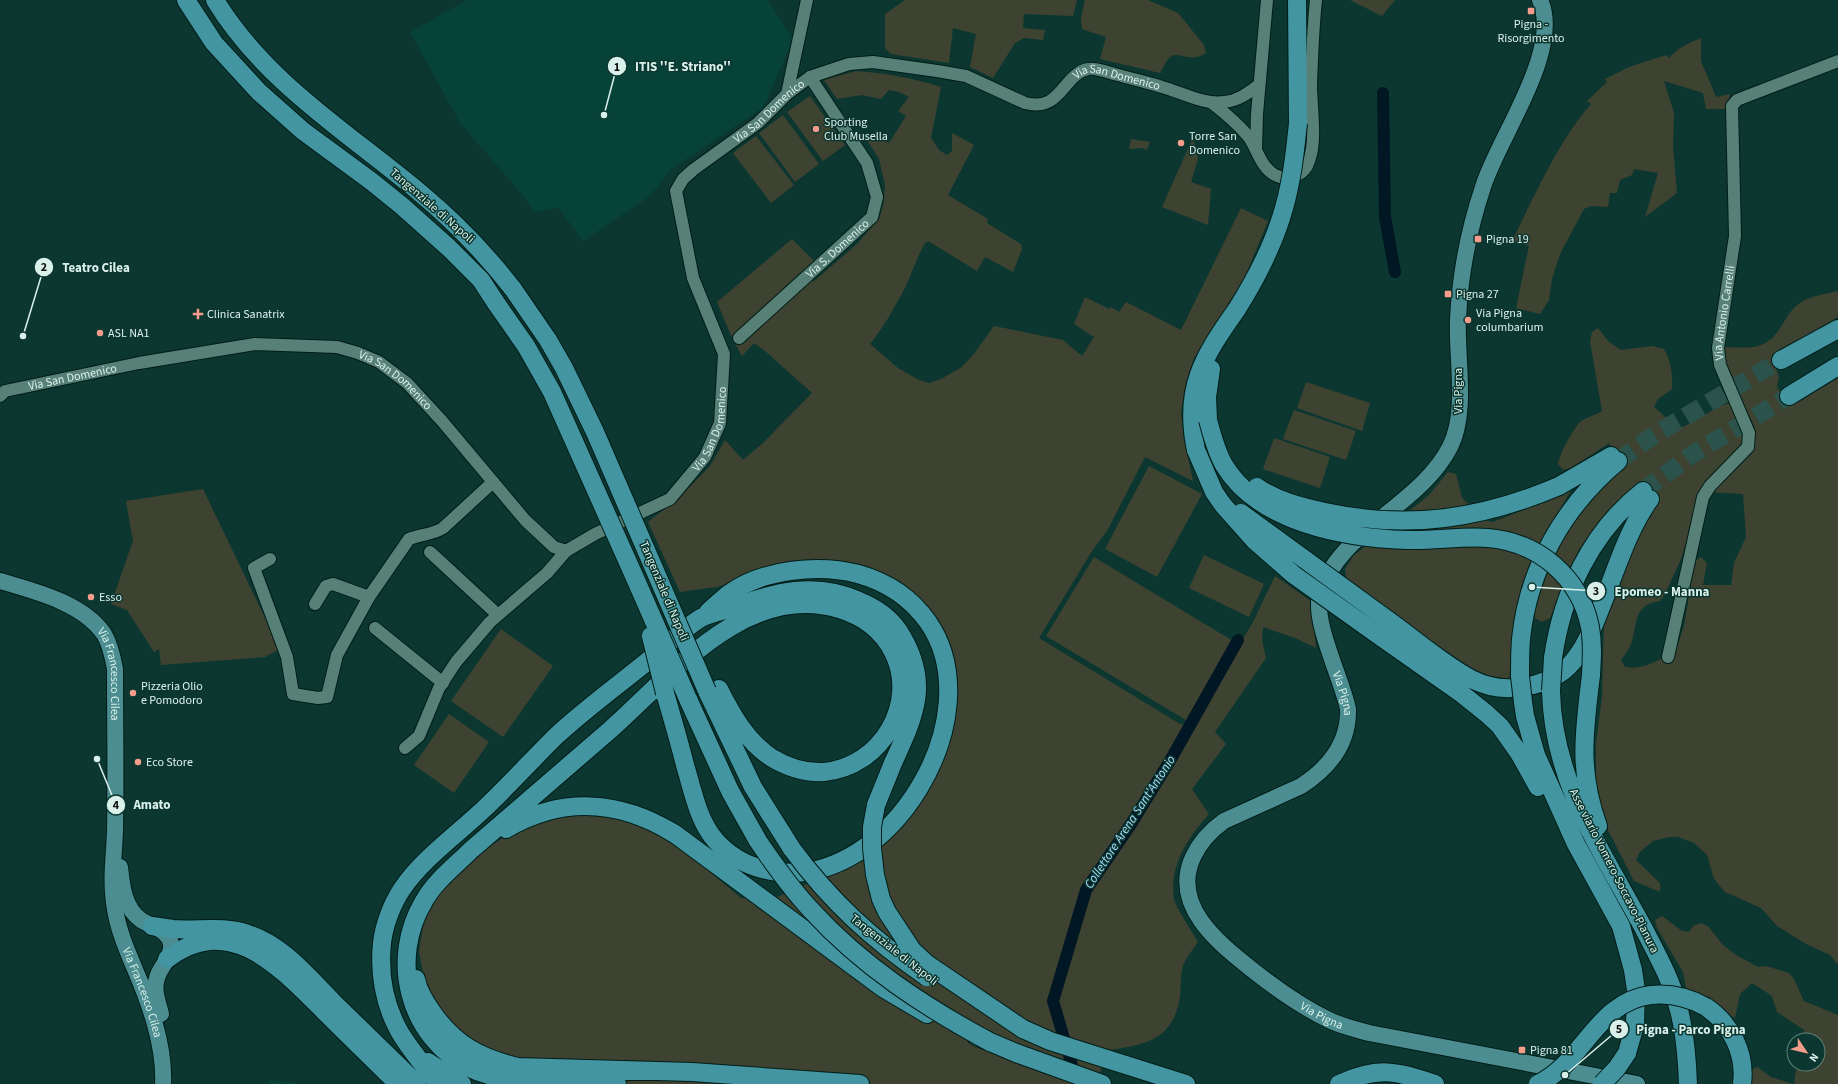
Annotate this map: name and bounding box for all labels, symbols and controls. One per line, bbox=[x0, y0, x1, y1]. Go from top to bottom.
marker: Pigna - Risorgimento bbox=[1526, 6, 1536, 16]
place label: Pigna - Risorgimento bbox=[1497, 16, 1565, 47]
callout: ITIS ''E. Striano'' bbox=[607, 54, 739, 79]
text: ITIS ''E. Striano'' bbox=[635, 58, 731, 76]
text: 1 bbox=[614, 59, 620, 76]
street label: Via San Domenico bbox=[1069, 60, 1162, 94]
street label: Via San Domenico bbox=[729, 75, 808, 147]
place label: Sporting Club Musella bbox=[824, 114, 888, 145]
marker: Sporting Club Musella bbox=[811, 124, 821, 134]
place label: Torre San Domenico bbox=[1189, 128, 1240, 159]
marker: Torre San Domenico bbox=[1176, 138, 1186, 148]
street label: Tangenziale di Napoli bbox=[386, 164, 478, 248]
street label: Via S. Domenico bbox=[802, 215, 873, 282]
place label: Pigna 19 bbox=[1486, 231, 1529, 248]
marker: Pigna 19 bbox=[1473, 234, 1483, 244]
callout: Teatro Cilea bbox=[34, 255, 137, 280]
text: 2 bbox=[41, 259, 47, 276]
text: Teatro Cilea bbox=[62, 259, 130, 277]
street label: Via Antonio Carrelli bbox=[1709, 264, 1739, 361]
place label: Pigna 27 bbox=[1456, 286, 1499, 303]
marker: Pigna 27 bbox=[1443, 289, 1453, 299]
place label: Via Pigna columbarium bbox=[1476, 305, 1543, 336]
place label: Clinica Sanatrix bbox=[207, 306, 285, 323]
marker: Clinica Sanatrix bbox=[192, 308, 204, 320]
marker: Via Pigna columbarium bbox=[1463, 315, 1473, 325]
place label: ASL NA1 bbox=[108, 325, 149, 342]
marker: ASL NA1 bbox=[95, 328, 105, 338]
street label: Via San Domenico bbox=[356, 346, 436, 414]
street label: Via San Domenico bbox=[27, 359, 118, 394]
street label: Via Pigna bbox=[1450, 368, 1467, 414]
street label: Via San Domenico bbox=[688, 386, 731, 475]
street label: Tangenziale di Napoli bbox=[635, 538, 693, 644]
callout: Epomeo - Manna bbox=[1586, 578, 1717, 603]
text: 3 bbox=[1593, 583, 1599, 600]
text: Epomeo - Manna bbox=[1615, 583, 1710, 601]
place label: Esso bbox=[99, 589, 122, 606]
marker: Esso bbox=[86, 592, 96, 602]
street label: Via Francesco Cilea bbox=[93, 624, 124, 721]
street label: Via Pigna bbox=[1328, 669, 1357, 716]
place label: Pizzeria Olio e Pomodoro bbox=[141, 678, 203, 709]
marker: Pizzeria Olio e Pomodoro bbox=[128, 688, 138, 698]
water label: Collettore Arena Sant'Antonio bbox=[1080, 752, 1180, 892]
place label: Eco Store bbox=[146, 754, 193, 771]
marker: Eco Store bbox=[133, 757, 143, 767]
street label: Asse viario Vomero-Soccavo-Pianura bbox=[1565, 786, 1663, 956]
callout: Amato bbox=[106, 792, 179, 817]
text: Amato bbox=[132, 796, 171, 814]
text: 4 bbox=[113, 797, 120, 814]
street label: Tangenziale di Napoli bbox=[847, 910, 941, 990]
street label: Via Francesco Cilea bbox=[118, 945, 167, 1039]
street label: Via Pigna bbox=[1297, 998, 1345, 1034]
callout: Pigna - Parco Pigna bbox=[1609, 1017, 1754, 1042]
text: 5 bbox=[1616, 1021, 1622, 1038]
text: Pigna - Parco Pigna bbox=[1636, 1021, 1746, 1039]
north arrow bbox=[1786, 1032, 1826, 1072]
place label: Pigna 81 bbox=[1530, 1042, 1573, 1059]
marker: Pigna 81 bbox=[1517, 1045, 1527, 1055]
text: N bbox=[1806, 1050, 1822, 1065]

